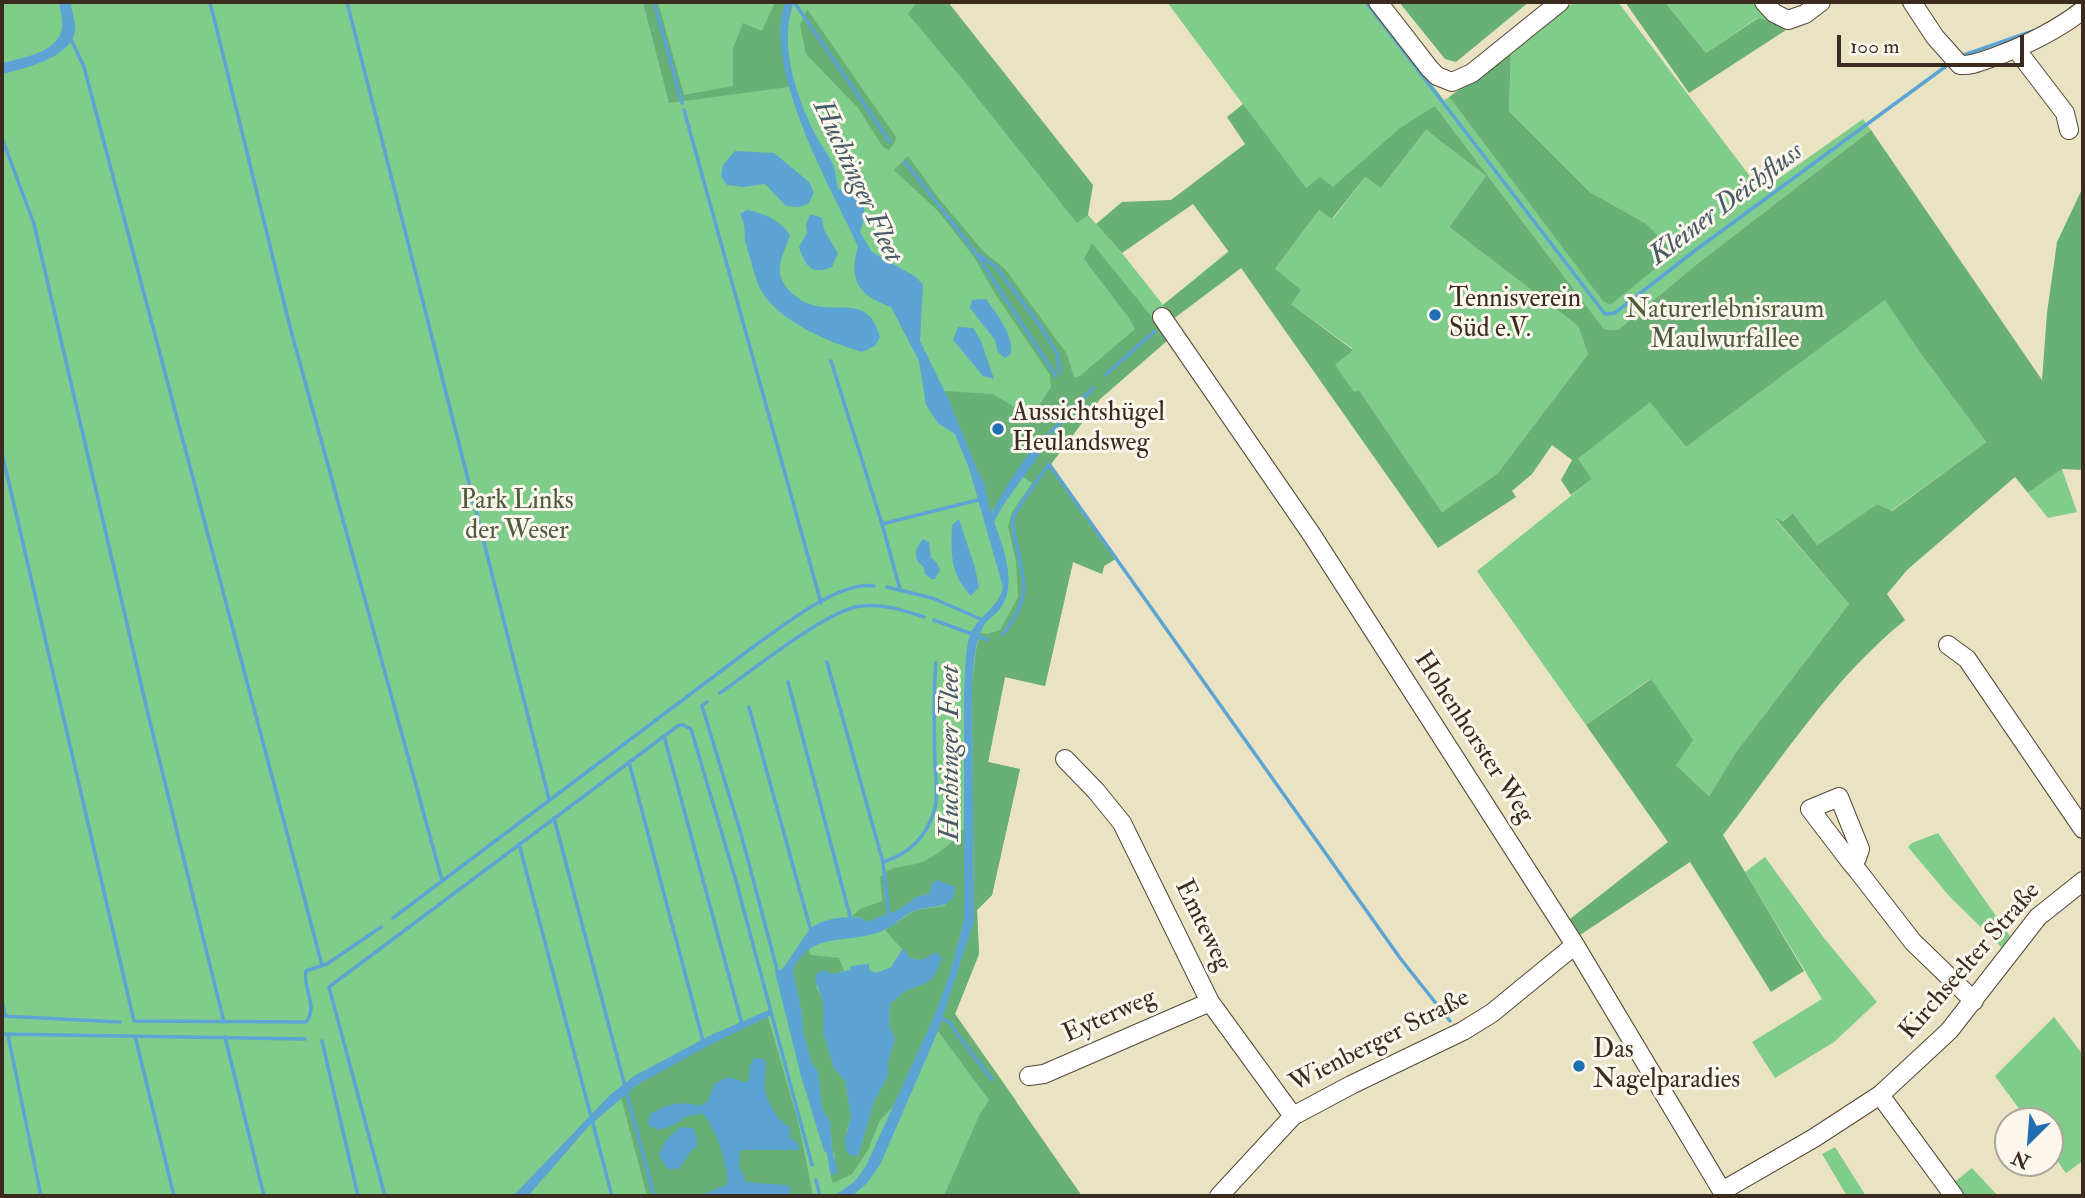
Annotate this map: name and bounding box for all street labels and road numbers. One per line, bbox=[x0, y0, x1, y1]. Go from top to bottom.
street label: Hohenhorster Weg bbox=[1406, 646, 1540, 830]
street label: Emteweg bbox=[1167, 875, 1237, 977]
street label: Kirchseelter Straße bbox=[1894, 877, 2048, 1047]
street label: Eyterweg bbox=[1059, 983, 1161, 1051]
street label: Wienberger Straße bbox=[1285, 983, 1475, 1101]

